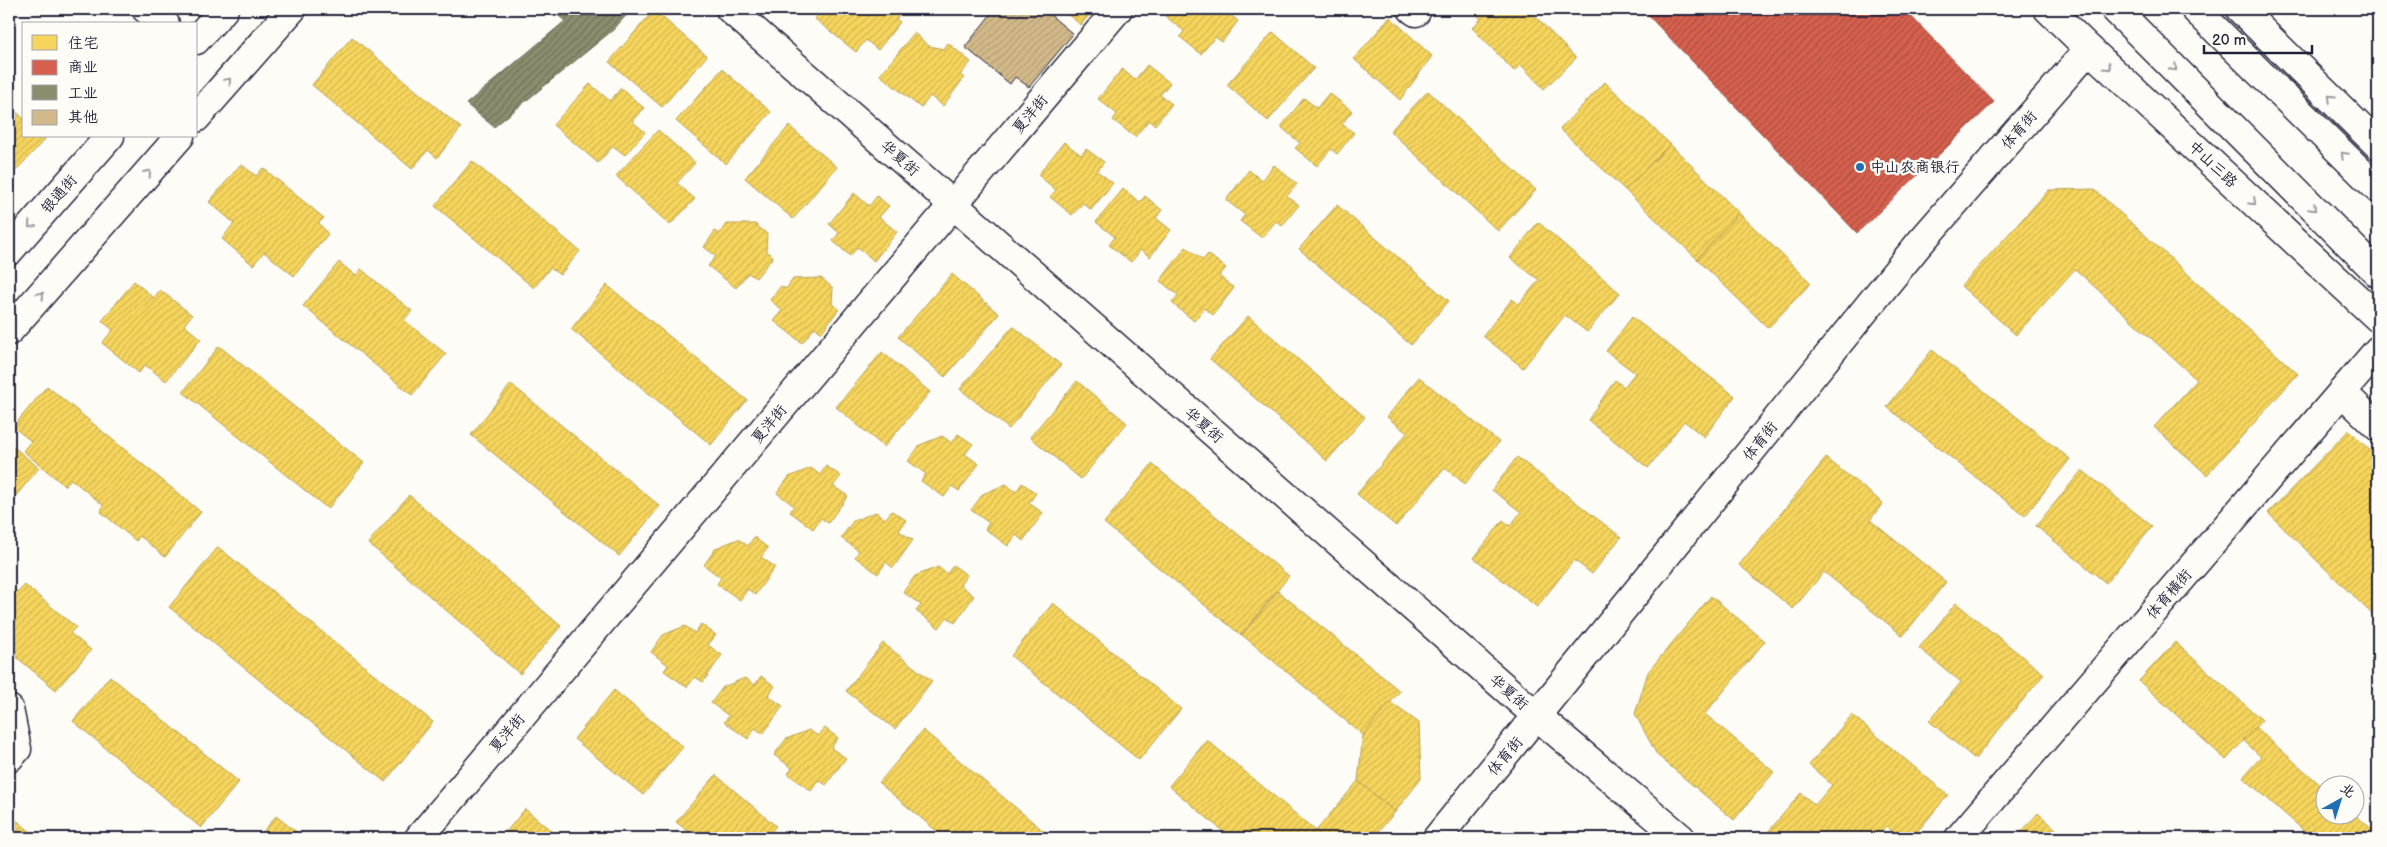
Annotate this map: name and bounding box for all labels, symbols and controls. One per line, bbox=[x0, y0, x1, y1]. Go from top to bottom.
legend bbox=[22, 22, 198, 138]
scale bar bbox=[2204, 22, 2312, 54]
text: 20 m bbox=[2212, 31, 2246, 50]
text: 住宅 bbox=[68, 34, 98, 53]
text: 商业 bbox=[68, 58, 98, 77]
one-way arrow bbox=[2103, 61, 2112, 70]
one-way arrow bbox=[2168, 62, 2177, 71]
one-way arrow bbox=[223, 78, 232, 87]
text: 工业 bbox=[68, 84, 98, 103]
street label: 夏洋街 bbox=[1009, 91, 1052, 138]
one-way arrow bbox=[2328, 95, 2337, 104]
street label: 体育街 bbox=[1997, 107, 2041, 154]
text: 其他 bbox=[68, 108, 98, 127]
street label: 华夏街 bbox=[876, 136, 923, 180]
street label: 中山三路 bbox=[2184, 137, 2241, 192]
one-way arrow bbox=[2340, 152, 2349, 161]
place label: 中山农商银行 bbox=[1870, 158, 1960, 177]
marker: 中山农商银行 bbox=[1854, 161, 1866, 173]
one-way arrow bbox=[142, 169, 151, 178]
street label: 银通街 bbox=[37, 171, 81, 218]
one-way arrow bbox=[2248, 196, 2257, 205]
one-way arrow bbox=[2308, 202, 2317, 211]
one-way arrow bbox=[28, 220, 37, 229]
one-way arrow bbox=[35, 291, 44, 300]
street label: 夏洋街 bbox=[748, 401, 791, 448]
street label: 华夏街 bbox=[1180, 403, 1227, 447]
street label: 体育街 bbox=[1739, 418, 1782, 465]
street label: 体育横街 bbox=[2143, 565, 2196, 623]
street label: 华夏街 bbox=[1485, 670, 1532, 714]
street label: 夏洋街 bbox=[486, 710, 529, 757]
street label: 体育街 bbox=[1484, 733, 1527, 780]
north arrow bbox=[2314, 774, 2364, 824]
text: 北 bbox=[2337, 779, 2359, 801]

